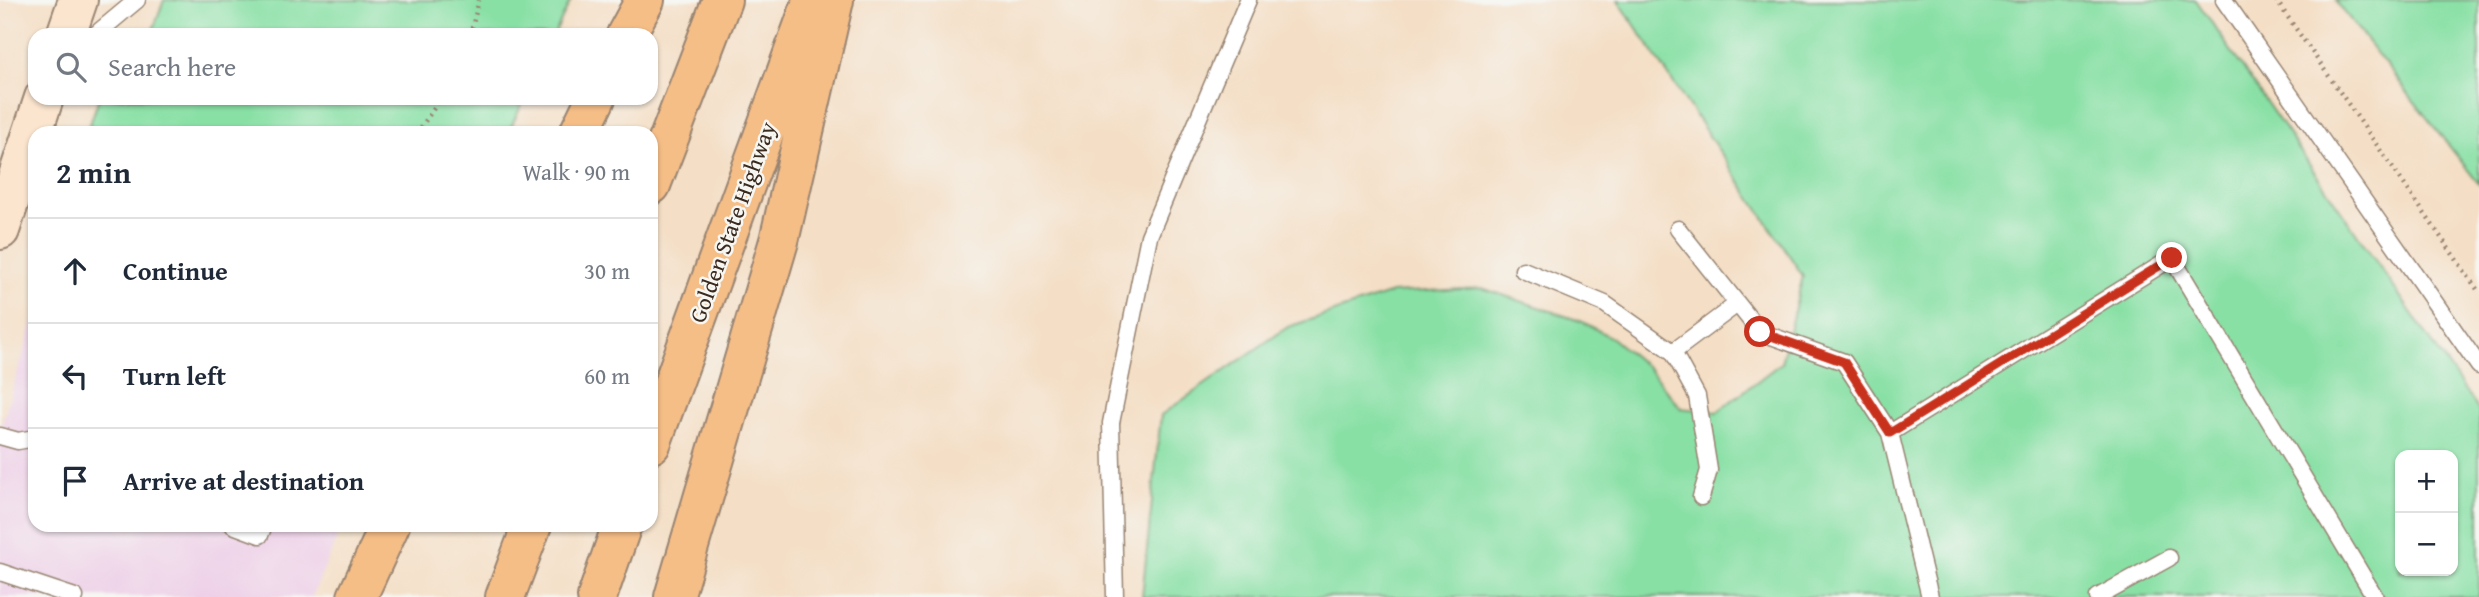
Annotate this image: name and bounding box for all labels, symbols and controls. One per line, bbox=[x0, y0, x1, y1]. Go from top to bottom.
search box bbox=[28, 28, 658, 105]
text: Search here bbox=[108, 47, 236, 86]
icon: search bbox=[52, 48, 90, 86]
street label: Golden State Highway bbox=[680, 117, 784, 327]
text: 2 min bbox=[56, 150, 131, 194]
text: Walk · 90 m bbox=[522, 155, 630, 188]
route end bbox=[2156, 242, 2187, 273]
text: Continue bbox=[123, 251, 228, 290]
icon: ahead bbox=[56, 252, 94, 290]
text: 30 m bbox=[584, 254, 630, 287]
route start bbox=[1744, 316, 1775, 347]
text: Turn left bbox=[123, 356, 226, 395]
icon: left bbox=[56, 357, 94, 395]
text: 60 m bbox=[584, 359, 630, 392]
map controls bbox=[2395, 450, 2458, 576]
button: + bbox=[2395, 450, 2458, 513]
text: Arrive at destination bbox=[123, 461, 364, 500]
icon: arrive bbox=[56, 462, 94, 500]
button: − bbox=[2395, 513, 2458, 576]

